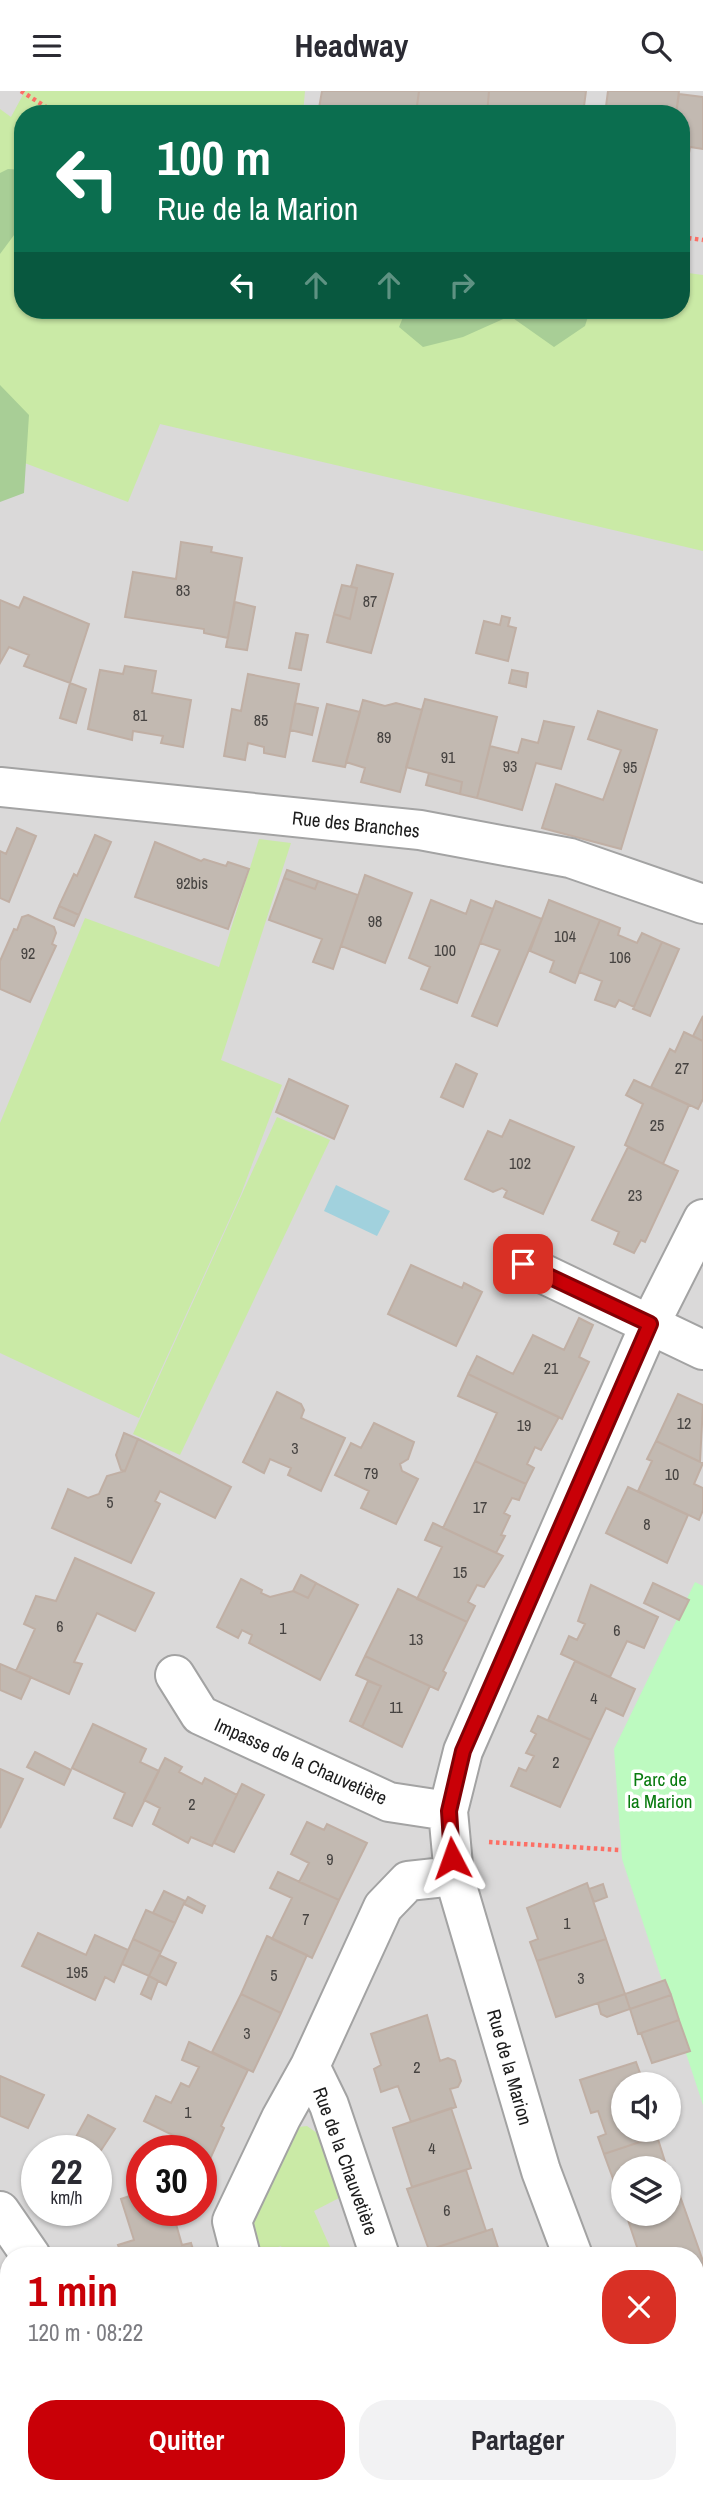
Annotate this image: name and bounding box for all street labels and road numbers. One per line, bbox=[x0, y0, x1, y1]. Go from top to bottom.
street label: Rue des Branches bbox=[291, 804, 421, 844]
street label: Impasse de la Chauvetière bbox=[211, 1711, 391, 1811]
street label: Rue de la Marion bbox=[481, 2006, 539, 2128]
street label: Rue de la Chauvetière bbox=[307, 2083, 385, 2239]

